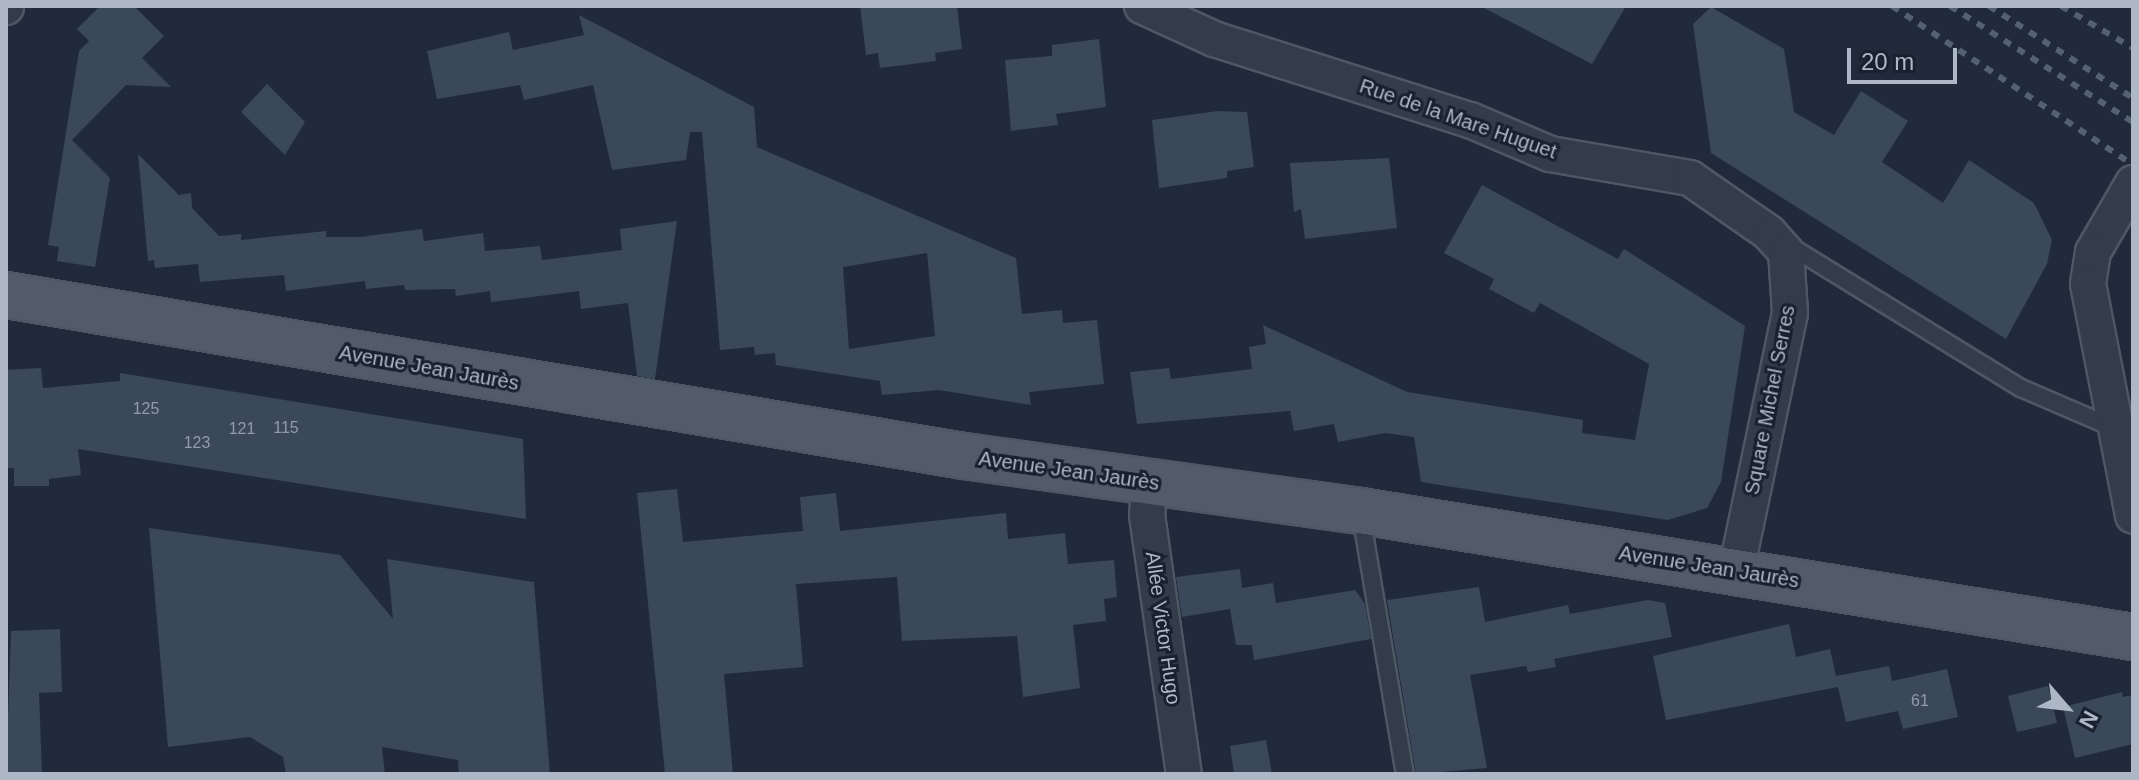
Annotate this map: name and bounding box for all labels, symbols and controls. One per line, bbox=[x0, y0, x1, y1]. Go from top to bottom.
scale bar bbox=[1851, 32, 1961, 82]
text: 20 m bbox=[1861, 48, 1914, 75]
street label: Rue de la Mare Huguet bbox=[1356, 74, 1560, 164]
street label: Square Michel Serres bbox=[1740, 303, 1800, 497]
street label: Avenue Jean Jaurès bbox=[337, 340, 521, 396]
house number: 125 bbox=[133, 399, 159, 419]
house number: 115 bbox=[273, 418, 299, 438]
house number: 121 bbox=[229, 419, 255, 439]
house number: 123 bbox=[184, 433, 210, 453]
street label: Avenue Jean Jaurès bbox=[977, 446, 1161, 496]
street label: Avenue Jean Jaurès bbox=[1617, 541, 1801, 593]
street label: Allée Victor Hugo bbox=[1140, 550, 1186, 706]
north arrow bbox=[2027, 668, 2107, 748]
house number: 61 bbox=[1911, 691, 1929, 711]
text: N bbox=[2074, 707, 2103, 732]

